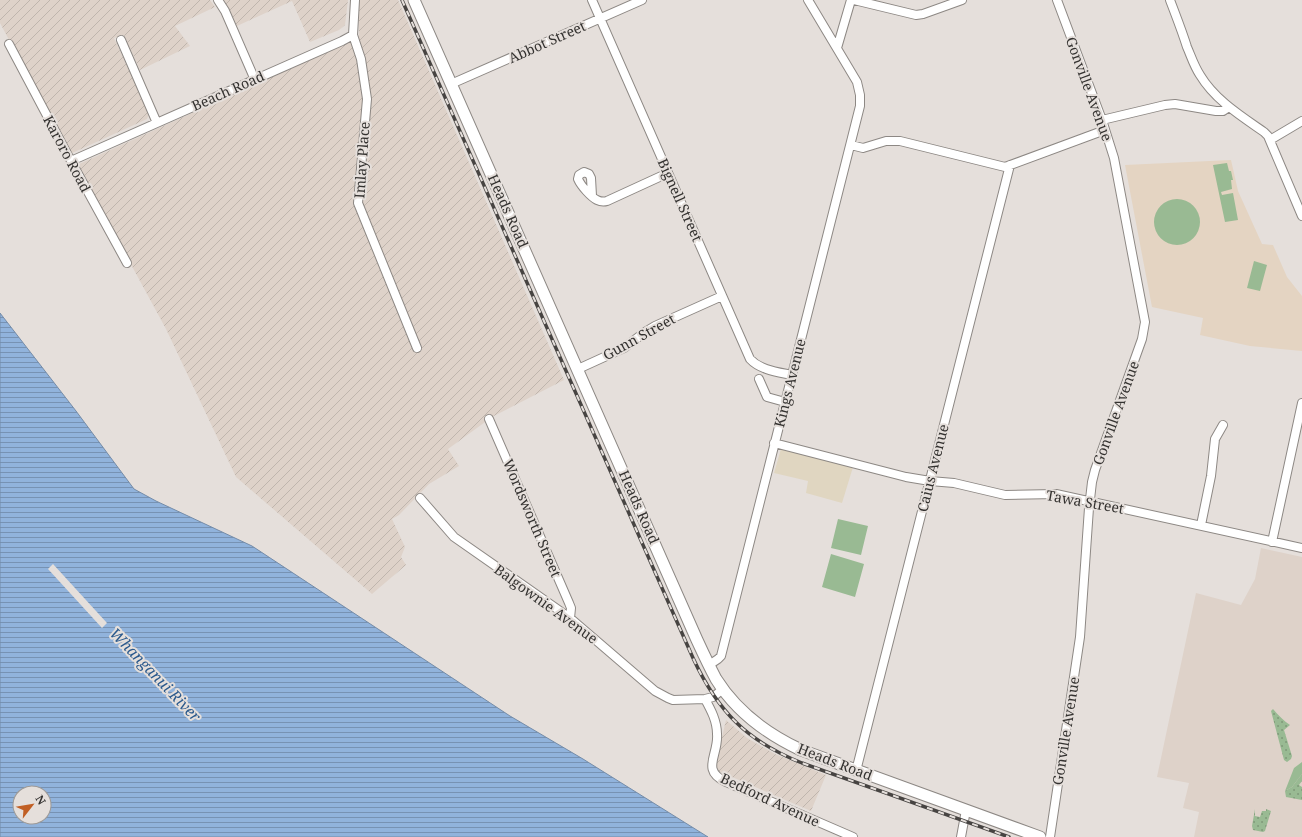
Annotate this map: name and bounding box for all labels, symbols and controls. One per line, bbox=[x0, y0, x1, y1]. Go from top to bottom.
street label: Abbot Street bbox=[505, 16, 589, 67]
street label: Gonville Avenue bbox=[1062, 34, 1117, 144]
street label: Beach Road bbox=[188, 66, 268, 115]
street label: Karoro Road bbox=[39, 112, 96, 196]
street label: Imlay Place bbox=[349, 121, 374, 199]
street label: Bignell Street bbox=[654, 155, 707, 244]
street label: Heads Road bbox=[484, 171, 533, 251]
street label: Gunn Street bbox=[599, 309, 678, 364]
street label: Kings Avenue bbox=[769, 337, 810, 429]
street label: Gonville Avenue bbox=[1088, 358, 1143, 468]
street label: Caius Avenue bbox=[912, 422, 953, 514]
street label: Wordsworth Street bbox=[499, 456, 566, 580]
street label: Heads Road bbox=[615, 467, 664, 547]
street label: Tawa Street bbox=[1045, 485, 1126, 518]
street label: Balgownie Avenue bbox=[491, 560, 602, 648]
water label: Whanganui River bbox=[106, 623, 206, 726]
street label: Gonville Avenue bbox=[1048, 675, 1083, 787]
street label: Heads Road bbox=[795, 739, 876, 785]
street label: Bedford Avenue bbox=[718, 768, 823, 831]
north arrow bbox=[12, 785, 52, 825]
text: N bbox=[32, 792, 50, 807]

